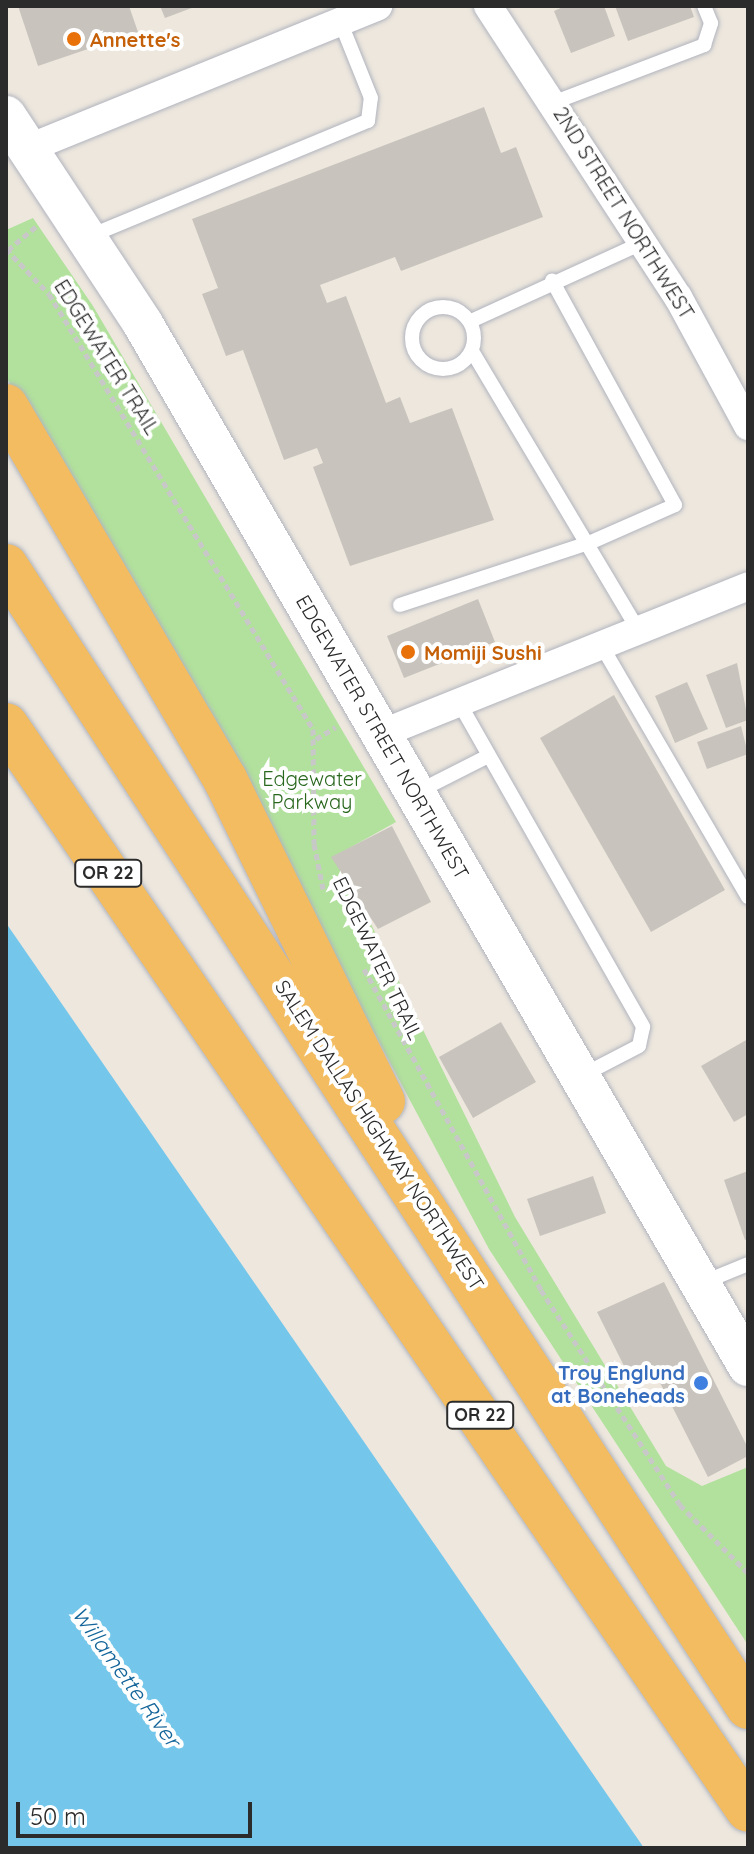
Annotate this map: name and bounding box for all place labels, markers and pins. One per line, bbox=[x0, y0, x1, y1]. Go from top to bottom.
place label: Annette's bbox=[90, 27, 180, 51]
marker: Annette's bbox=[65, 30, 83, 48]
place label: Momiji Sushi bbox=[424, 640, 542, 664]
marker: Momiji Sushi bbox=[399, 643, 417, 661]
place label: Troy Englund at Boneheads bbox=[551, 1360, 685, 1407]
marker: Troy Englund at Boneheads bbox=[692, 1374, 710, 1392]

